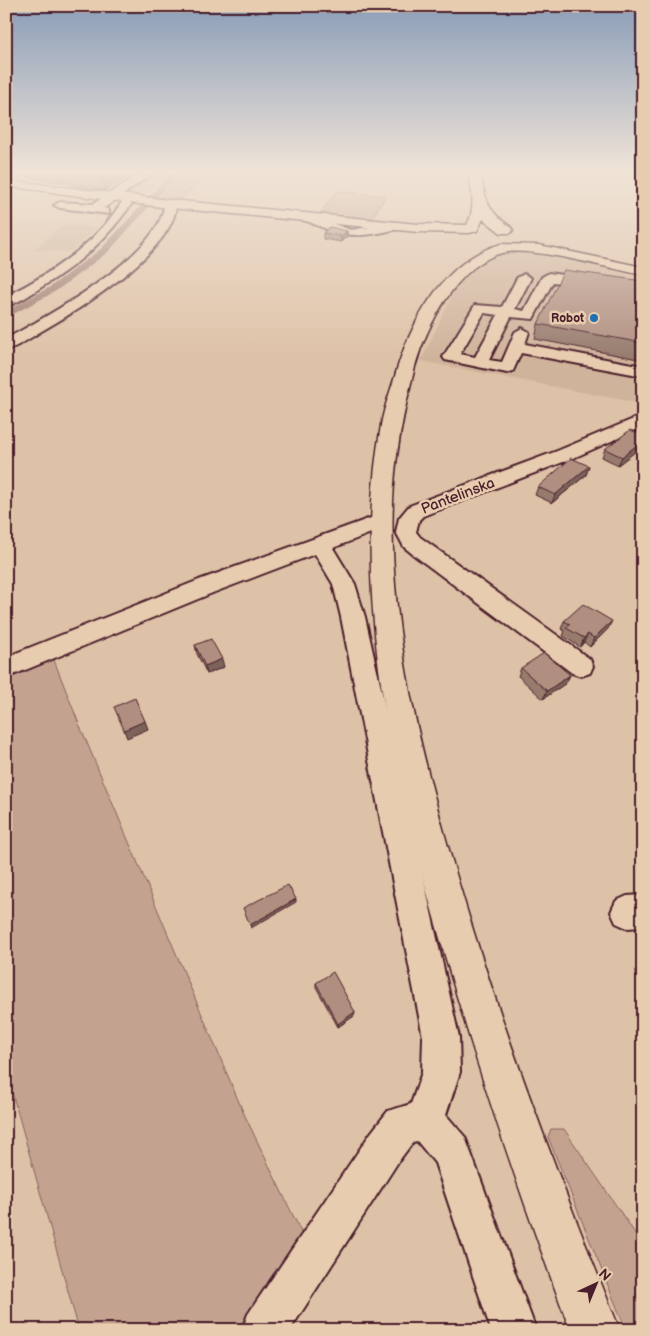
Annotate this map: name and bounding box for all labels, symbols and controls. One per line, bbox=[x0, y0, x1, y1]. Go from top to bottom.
place label: Robot bbox=[551, 311, 584, 326]
marker: Robot bbox=[588, 312, 600, 324]
street label: Pantelinska bbox=[419, 473, 497, 519]
north arrow bbox=[572, 1258, 622, 1308]
text: N bbox=[595, 1265, 614, 1285]

